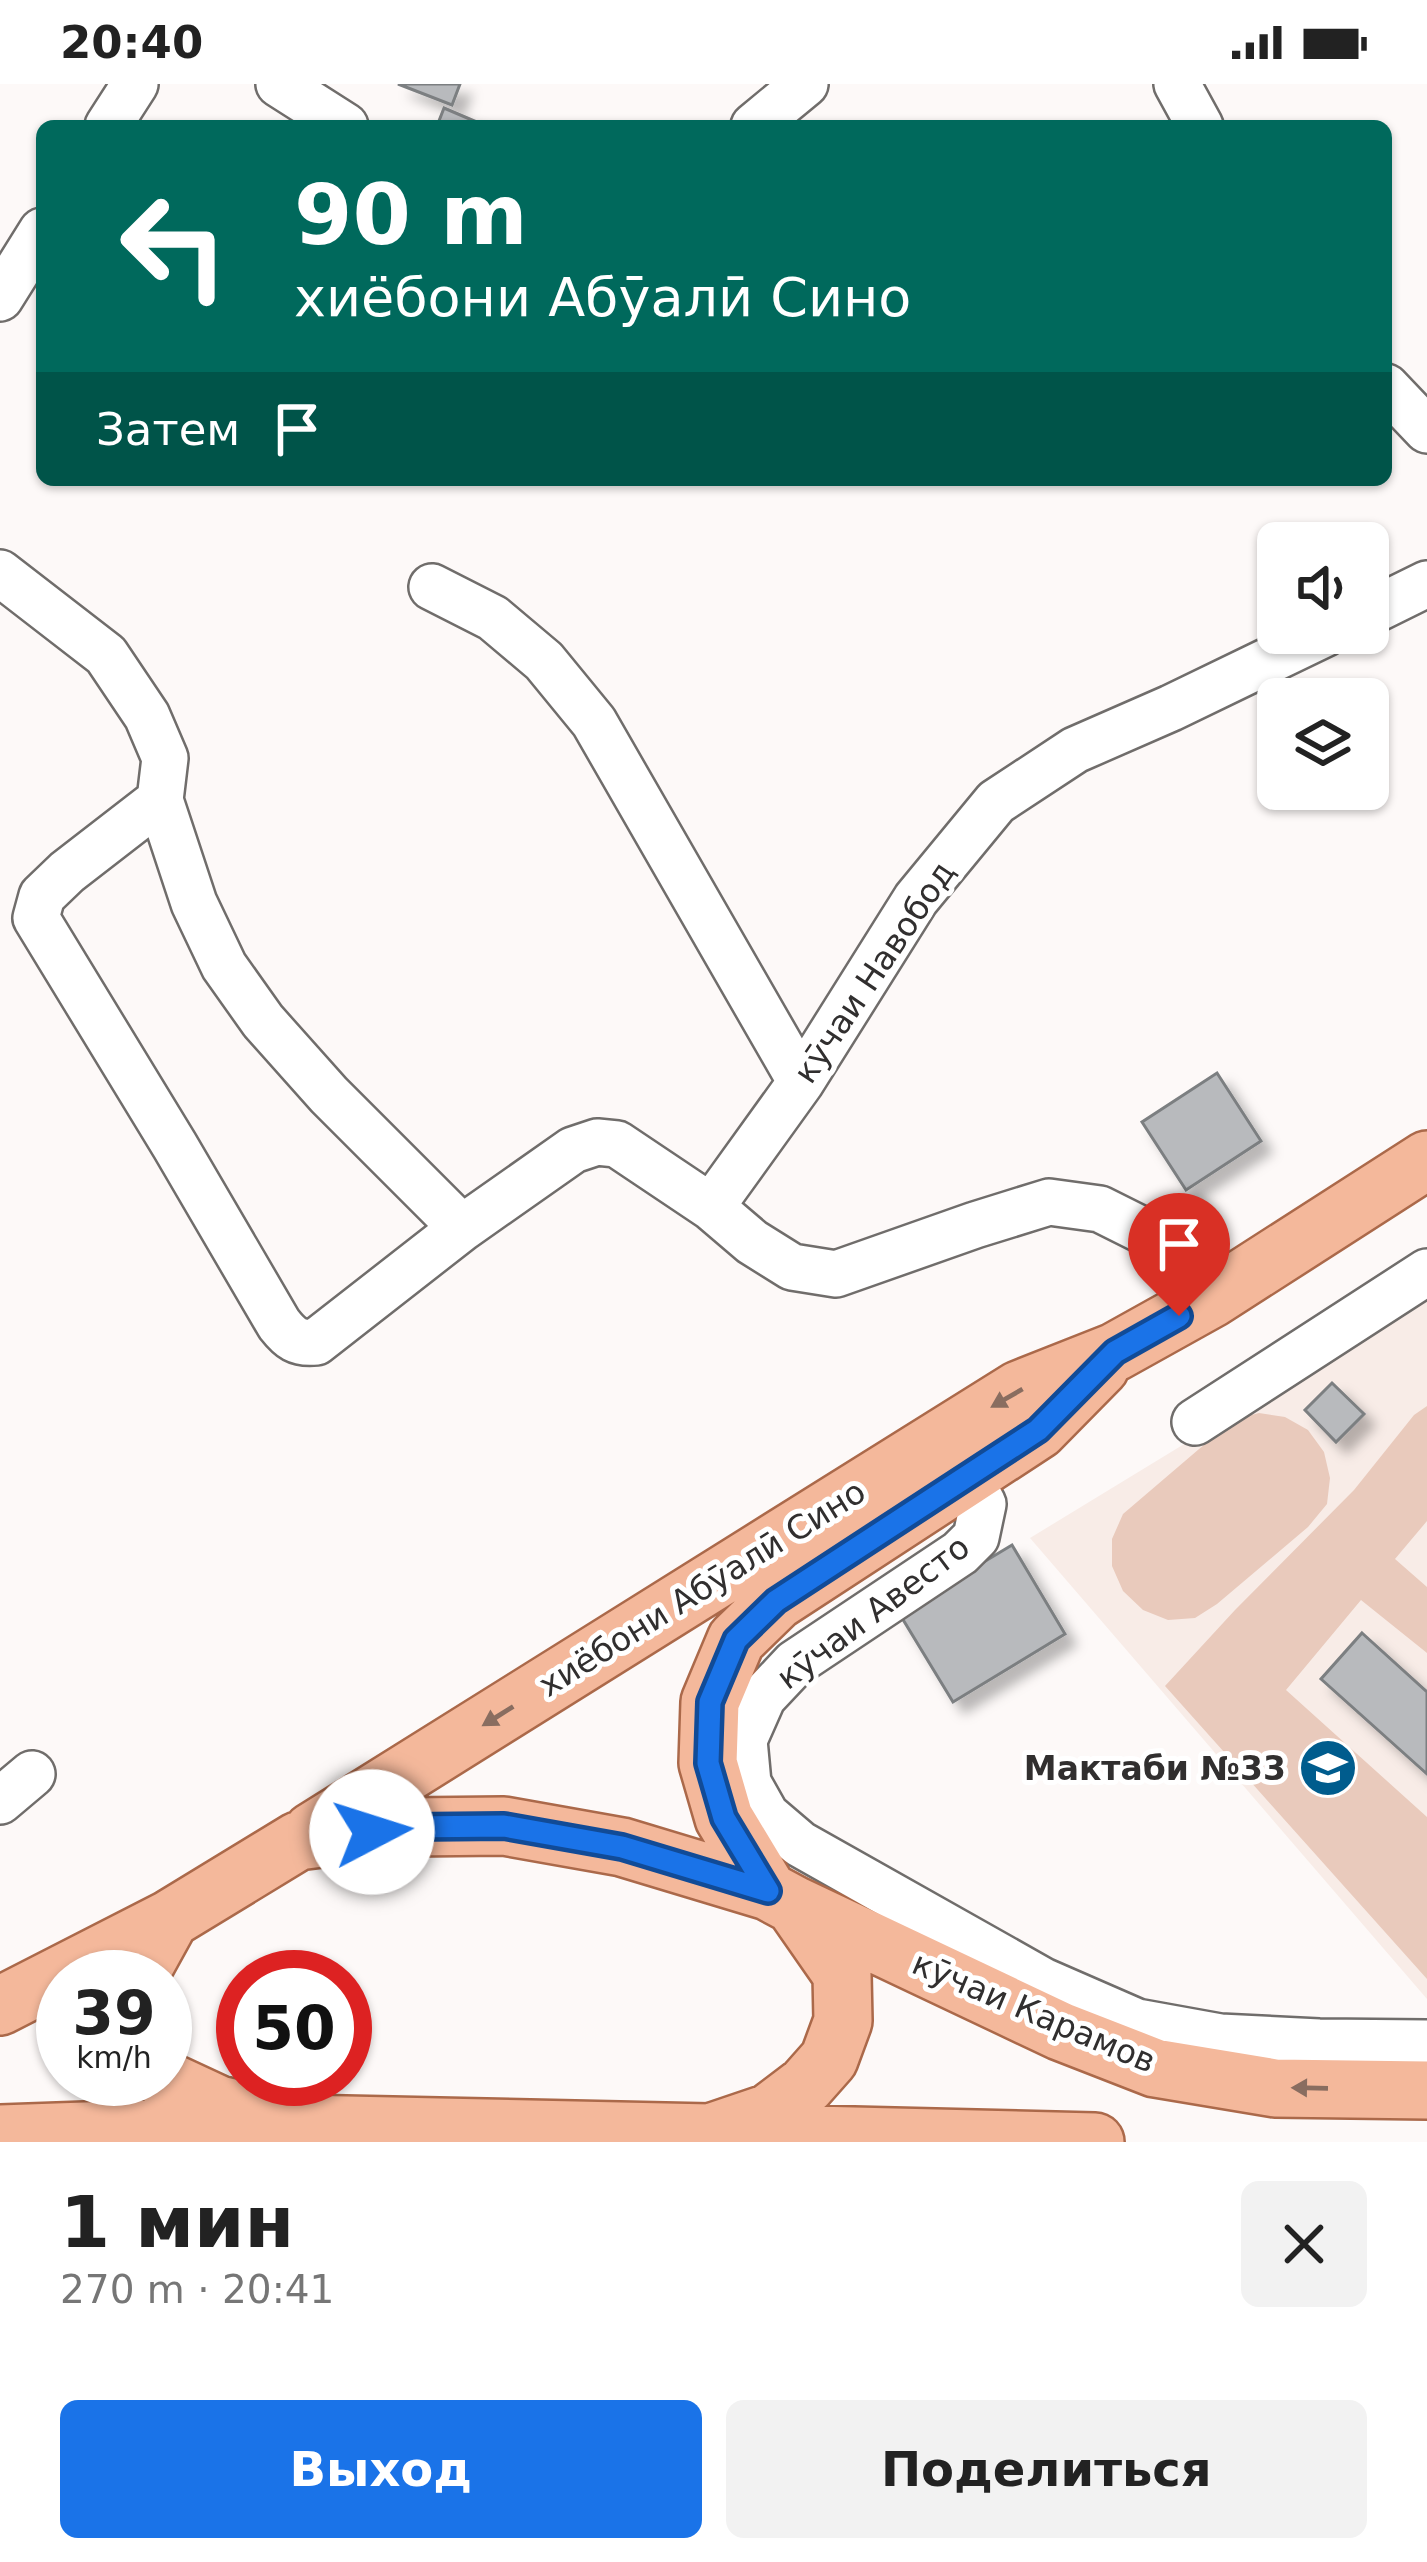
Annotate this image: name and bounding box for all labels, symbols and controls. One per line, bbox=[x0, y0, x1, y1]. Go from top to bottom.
text: 20:40 bbox=[60, 16, 203, 69]
text: 90 m bbox=[294, 166, 528, 264]
icon: left bbox=[96, 168, 252, 324]
text: хиёбони Абӯалӣ Сино bbox=[294, 266, 911, 329]
icon: arrive bbox=[264, 396, 330, 462]
text: Затем bbox=[96, 403, 240, 456]
map controls bbox=[1257, 522, 1389, 810]
button: sound bbox=[1257, 522, 1389, 654]
button: layers bbox=[1257, 678, 1389, 810]
street label: кӯчаи Навобод bbox=[785, 854, 963, 1090]
pin bbox=[1128, 1193, 1230, 1316]
icon: arrive bbox=[1146, 1211, 1212, 1277]
one-way arrow bbox=[991, 1387, 1024, 1408]
street label: хиёбони Абӯалӣ Сино bbox=[532, 1471, 872, 1705]
street label: кӯчаи Авесто bbox=[769, 1527, 977, 1697]
one-way arrow bbox=[482, 1704, 515, 1726]
school or university icon: Мактаби №33 bbox=[1297, 1737, 1359, 1799]
place label: Мактаби №33 bbox=[1024, 1749, 1286, 1788]
position arrow bbox=[309, 1769, 435, 1895]
street label: кӯчаи Карамов bbox=[906, 1943, 1162, 2081]
speed limit sign: 50 bbox=[216, 1950, 372, 2106]
text: 39 bbox=[72, 1978, 156, 2048]
text: km/h bbox=[76, 2040, 152, 2075]
one-way arrow bbox=[1290, 2079, 1328, 2098]
text: 1 мин bbox=[60, 2180, 294, 2264]
button: close bbox=[1241, 2181, 1367, 2307]
text: 270 m · 20:41 bbox=[60, 2267, 334, 2312]
button: Выход bbox=[60, 2400, 702, 2538]
button: Поделиться bbox=[726, 2400, 1367, 2538]

